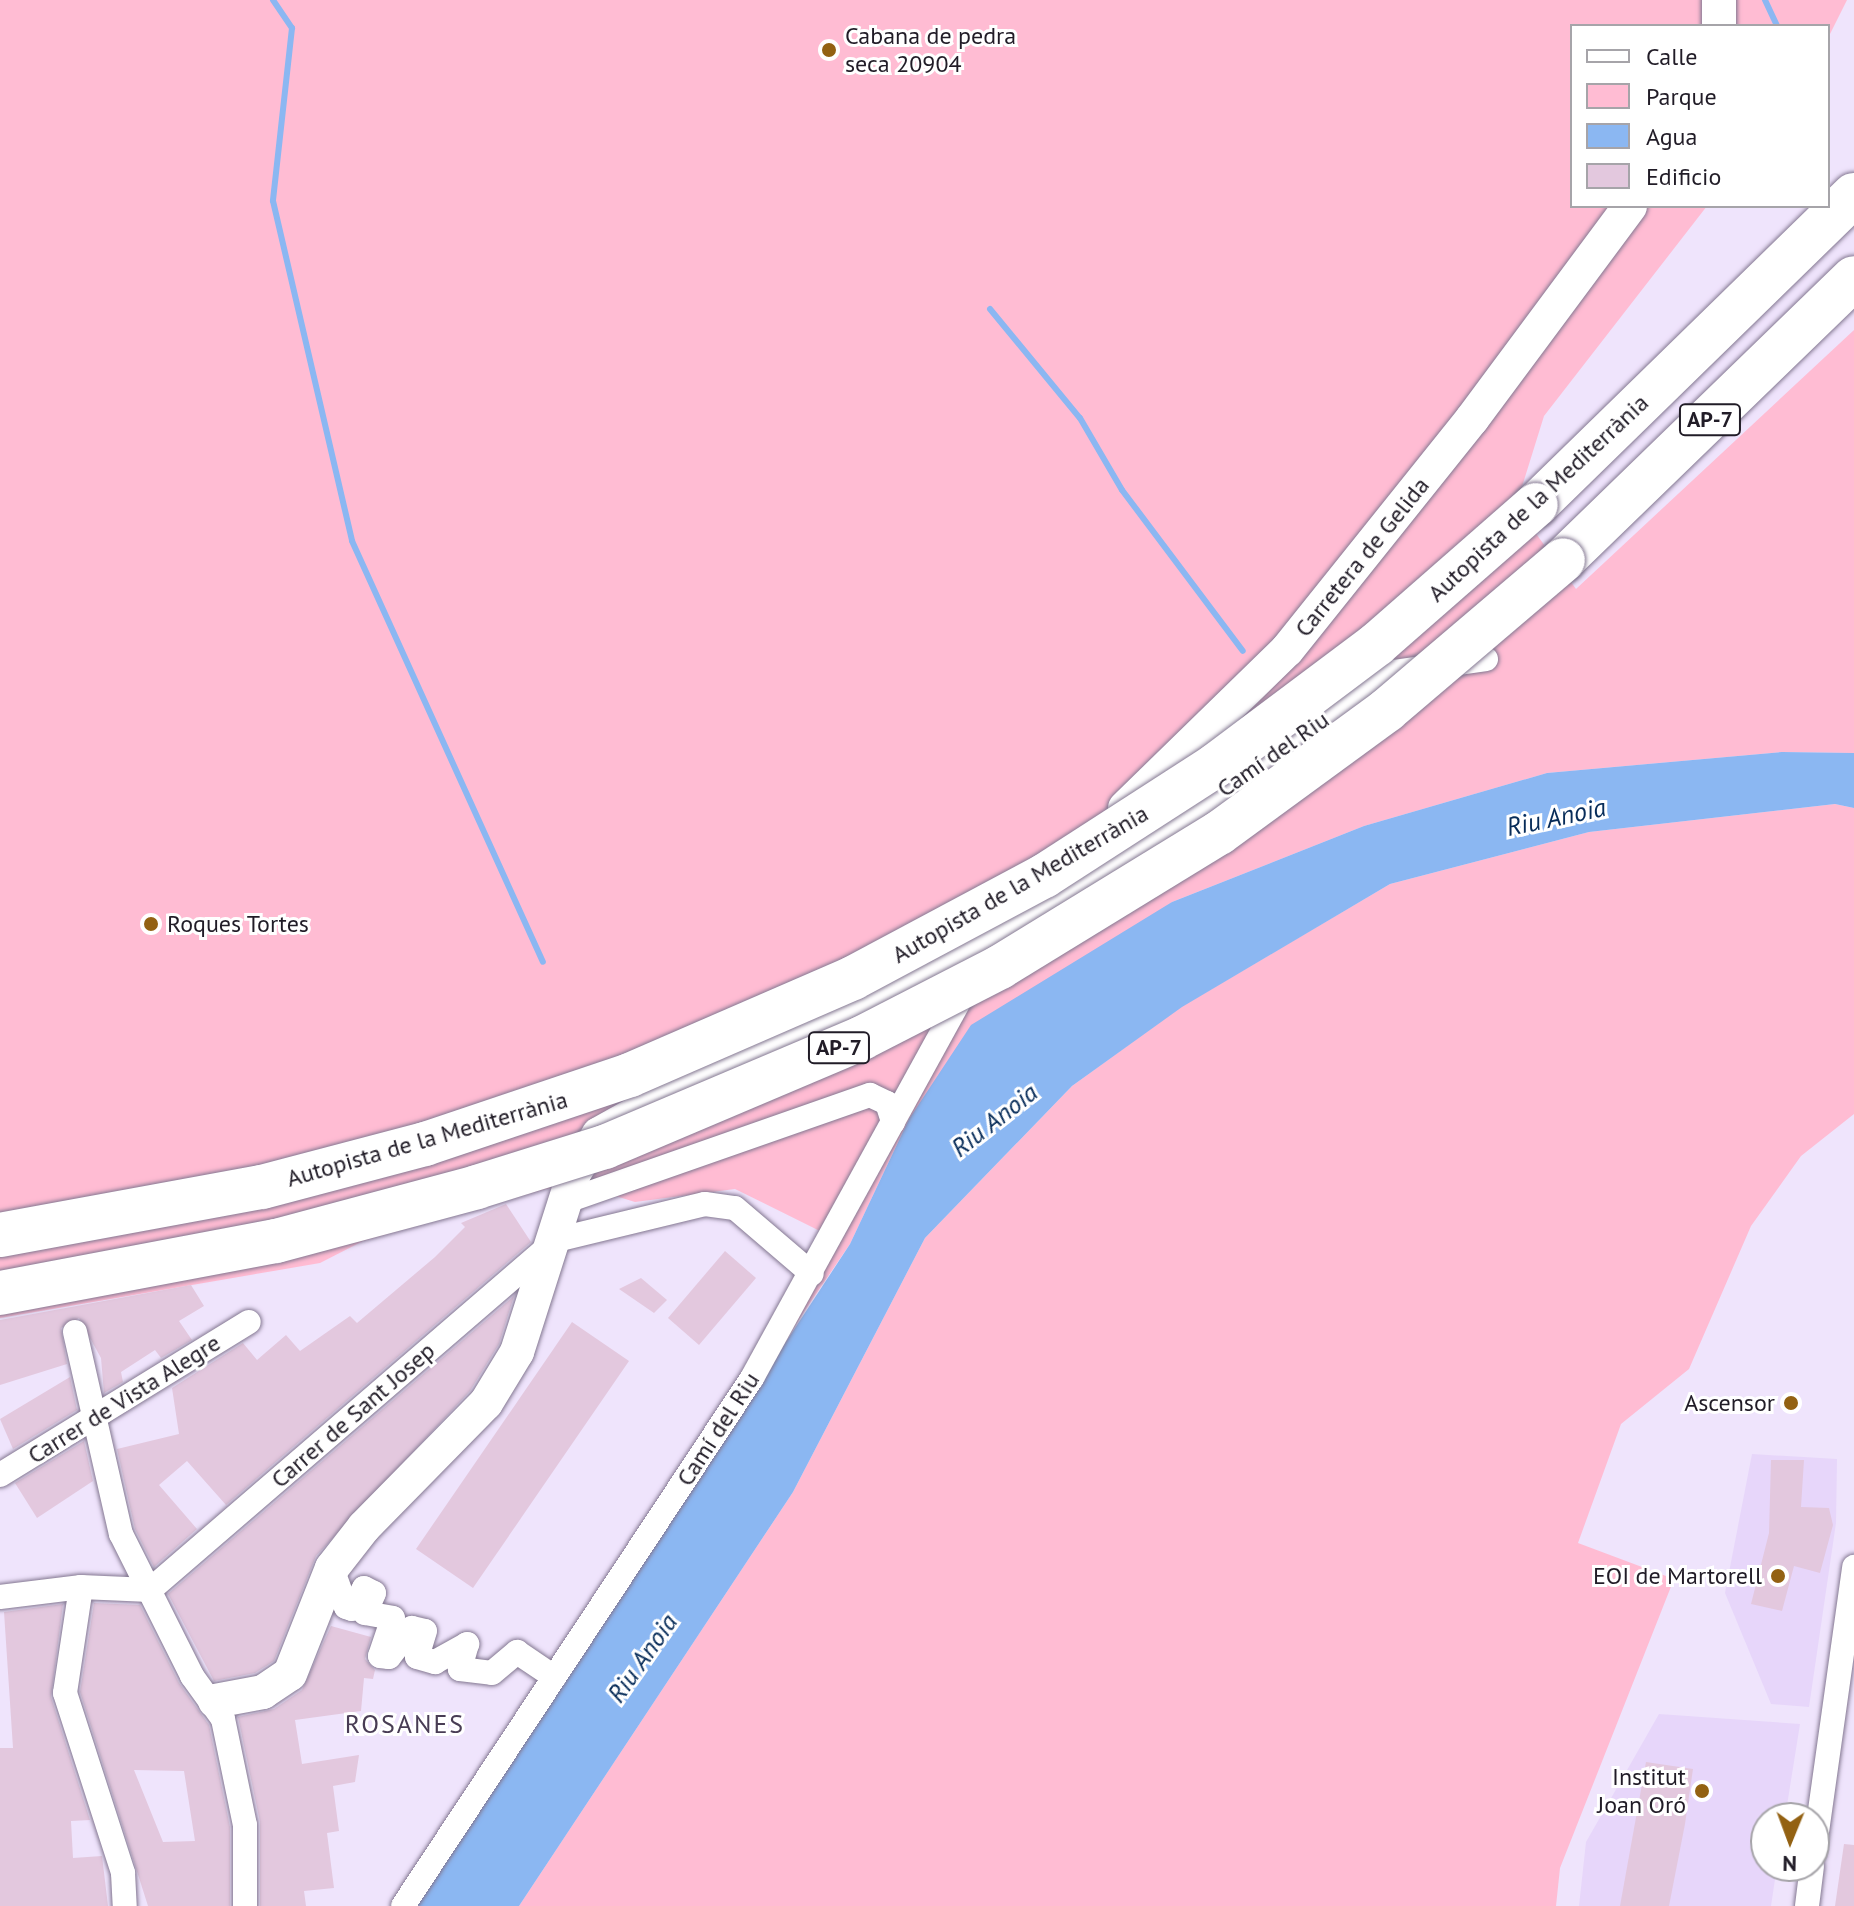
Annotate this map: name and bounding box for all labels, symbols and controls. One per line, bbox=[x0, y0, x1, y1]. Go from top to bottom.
place label: Cabana de pedra seca 20904 bbox=[845, 22, 1016, 78]
legend bbox=[1570, 24, 1830, 208]
marker: Cabana de pedra seca 20904 bbox=[820, 41, 838, 59]
text: Calle bbox=[1646, 41, 1697, 72]
text: Parque bbox=[1646, 81, 1717, 112]
text: Agua bbox=[1646, 121, 1697, 152]
text: Edificio bbox=[1646, 161, 1721, 192]
street label: Autopista de la Mediterrània bbox=[1422, 388, 1654, 608]
road number: AP-7 bbox=[1678, 402, 1742, 438]
street label: Carretera de Gelida bbox=[1289, 471, 1435, 643]
street label: Camí del Riu bbox=[1212, 705, 1334, 803]
water label: Riu Anoia bbox=[1503, 791, 1609, 843]
street label: Autopista de la Mediterrània bbox=[887, 799, 1153, 969]
place label: Roques Tortes bbox=[167, 910, 310, 938]
marker: Roques Tortes bbox=[142, 915, 160, 933]
road number: AP-7 bbox=[807, 1030, 871, 1066]
water label: Riu Anoia bbox=[944, 1076, 1044, 1164]
street label: Autopista de la Mediterrània bbox=[283, 1085, 571, 1193]
street label: Carrer de Vista Alegre bbox=[22, 1328, 226, 1470]
street label: Carrer de Sant Josep bbox=[265, 1336, 441, 1494]
street label: Camí del Riu bbox=[671, 1367, 765, 1491]
place label: Ascensor bbox=[1684, 1389, 1775, 1417]
marker: Ascensor bbox=[1782, 1394, 1800, 1412]
place label: EOI de Martorell bbox=[1593, 1562, 1762, 1590]
marker: EOI de Martorell bbox=[1769, 1567, 1787, 1585]
water label: Riu Anoia bbox=[600, 1607, 684, 1709]
district label: ROSANES bbox=[345, 1708, 465, 1740]
place label: Institut Joan Oró bbox=[1597, 1763, 1686, 1819]
marker: Institut Joan Oró bbox=[1693, 1782, 1711, 1800]
north arrow bbox=[1750, 1802, 1830, 1882]
text: N bbox=[1782, 1850, 1797, 1878]

